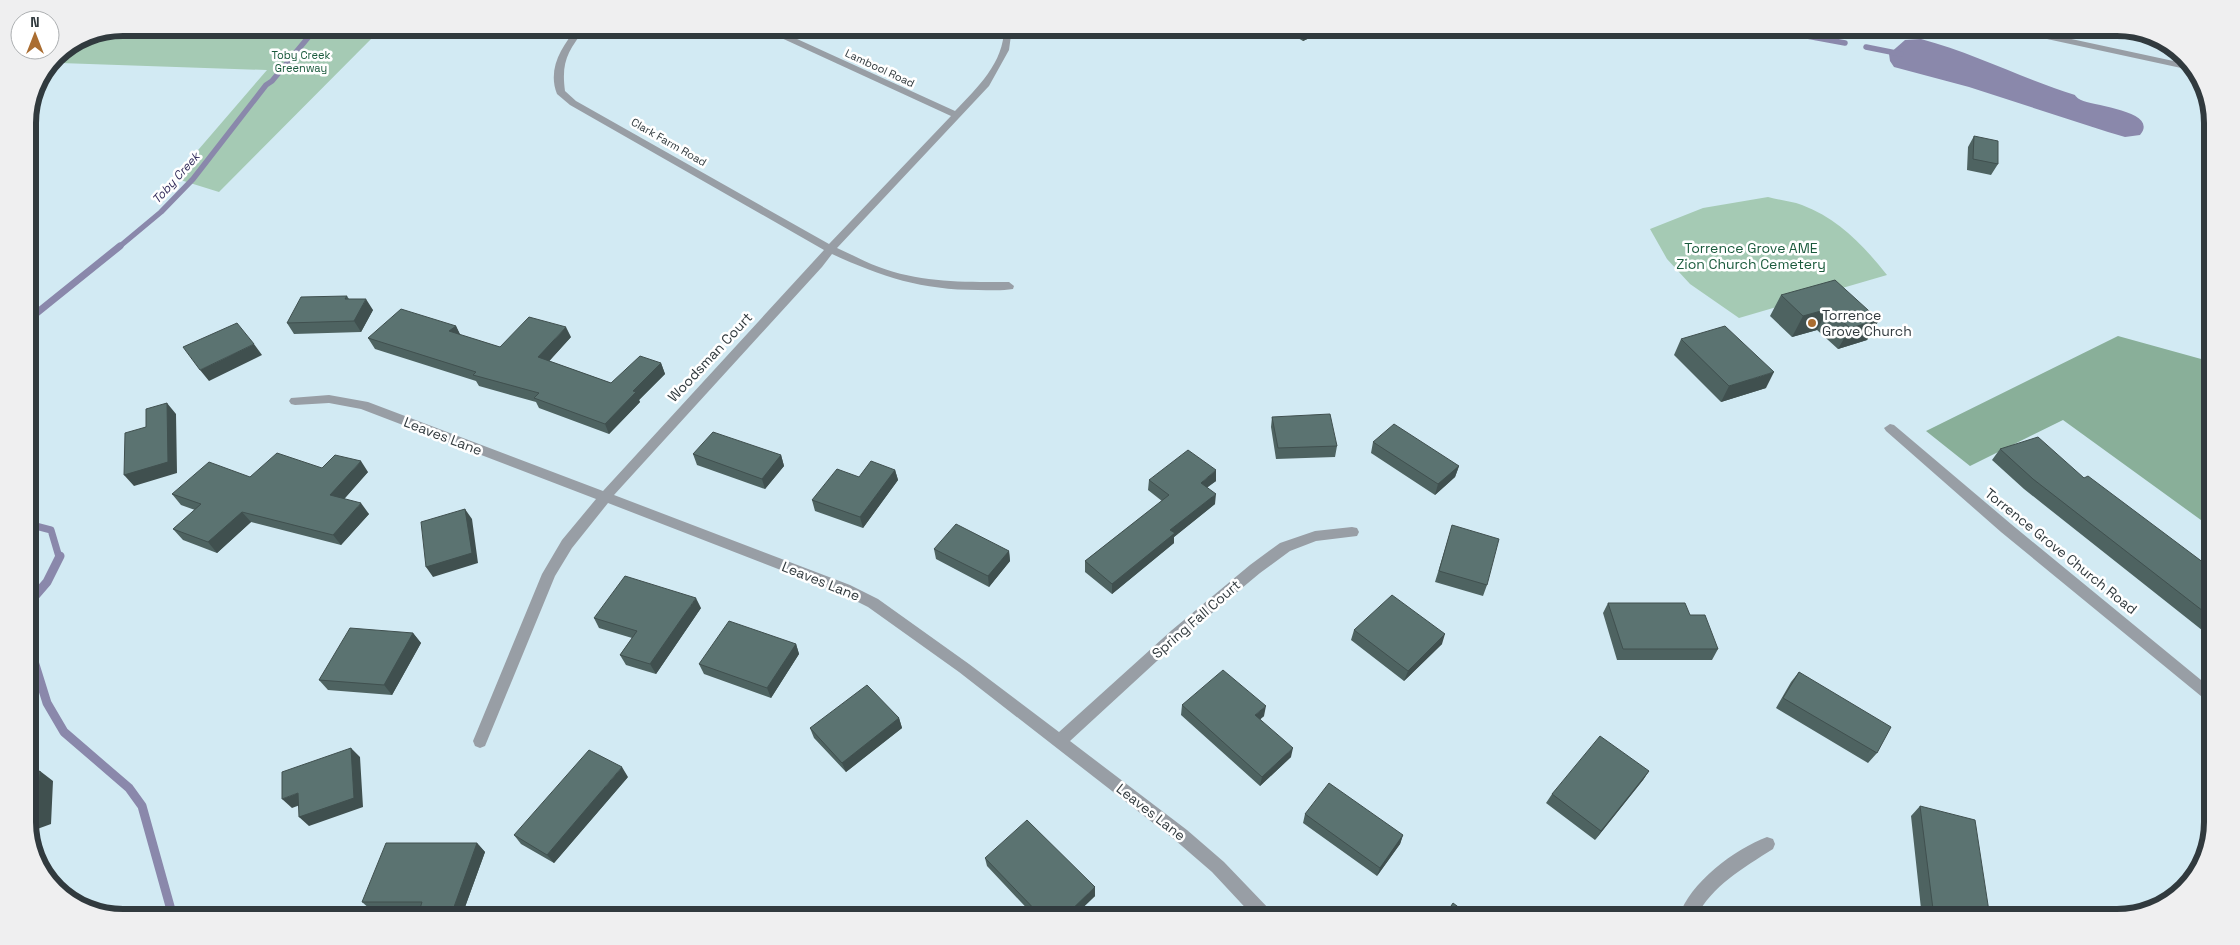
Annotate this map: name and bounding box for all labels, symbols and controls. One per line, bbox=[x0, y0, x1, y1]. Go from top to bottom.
north arrow bbox=[10, 10, 60, 60]
text: N bbox=[30, 13, 40, 31]
street label: Lambool Road bbox=[843, 46, 917, 90]
park label: Toby Creek Greenway bbox=[272, 48, 330, 75]
street label: Clark Farm Road bbox=[629, 115, 709, 169]
water label: Toby Creek bbox=[149, 148, 204, 207]
park label: Torrence Grove AME Zion Church Cemetery bbox=[1676, 239, 1826, 273]
place label: Torrence Grove Church bbox=[1822, 306, 1912, 340]
street label: Woodsman Court bbox=[664, 308, 756, 406]
marker: Torrence Grove Church bbox=[1806, 317, 1818, 329]
street label: Leaves Lane bbox=[401, 413, 485, 459]
street label: Torrence Grove Church Road bbox=[1981, 484, 2141, 618]
street label: Leaves Lane bbox=[779, 557, 863, 605]
street label: Spring Fall Court bbox=[1148, 576, 1244, 662]
street label: Leaves Lane bbox=[1113, 779, 1189, 845]

